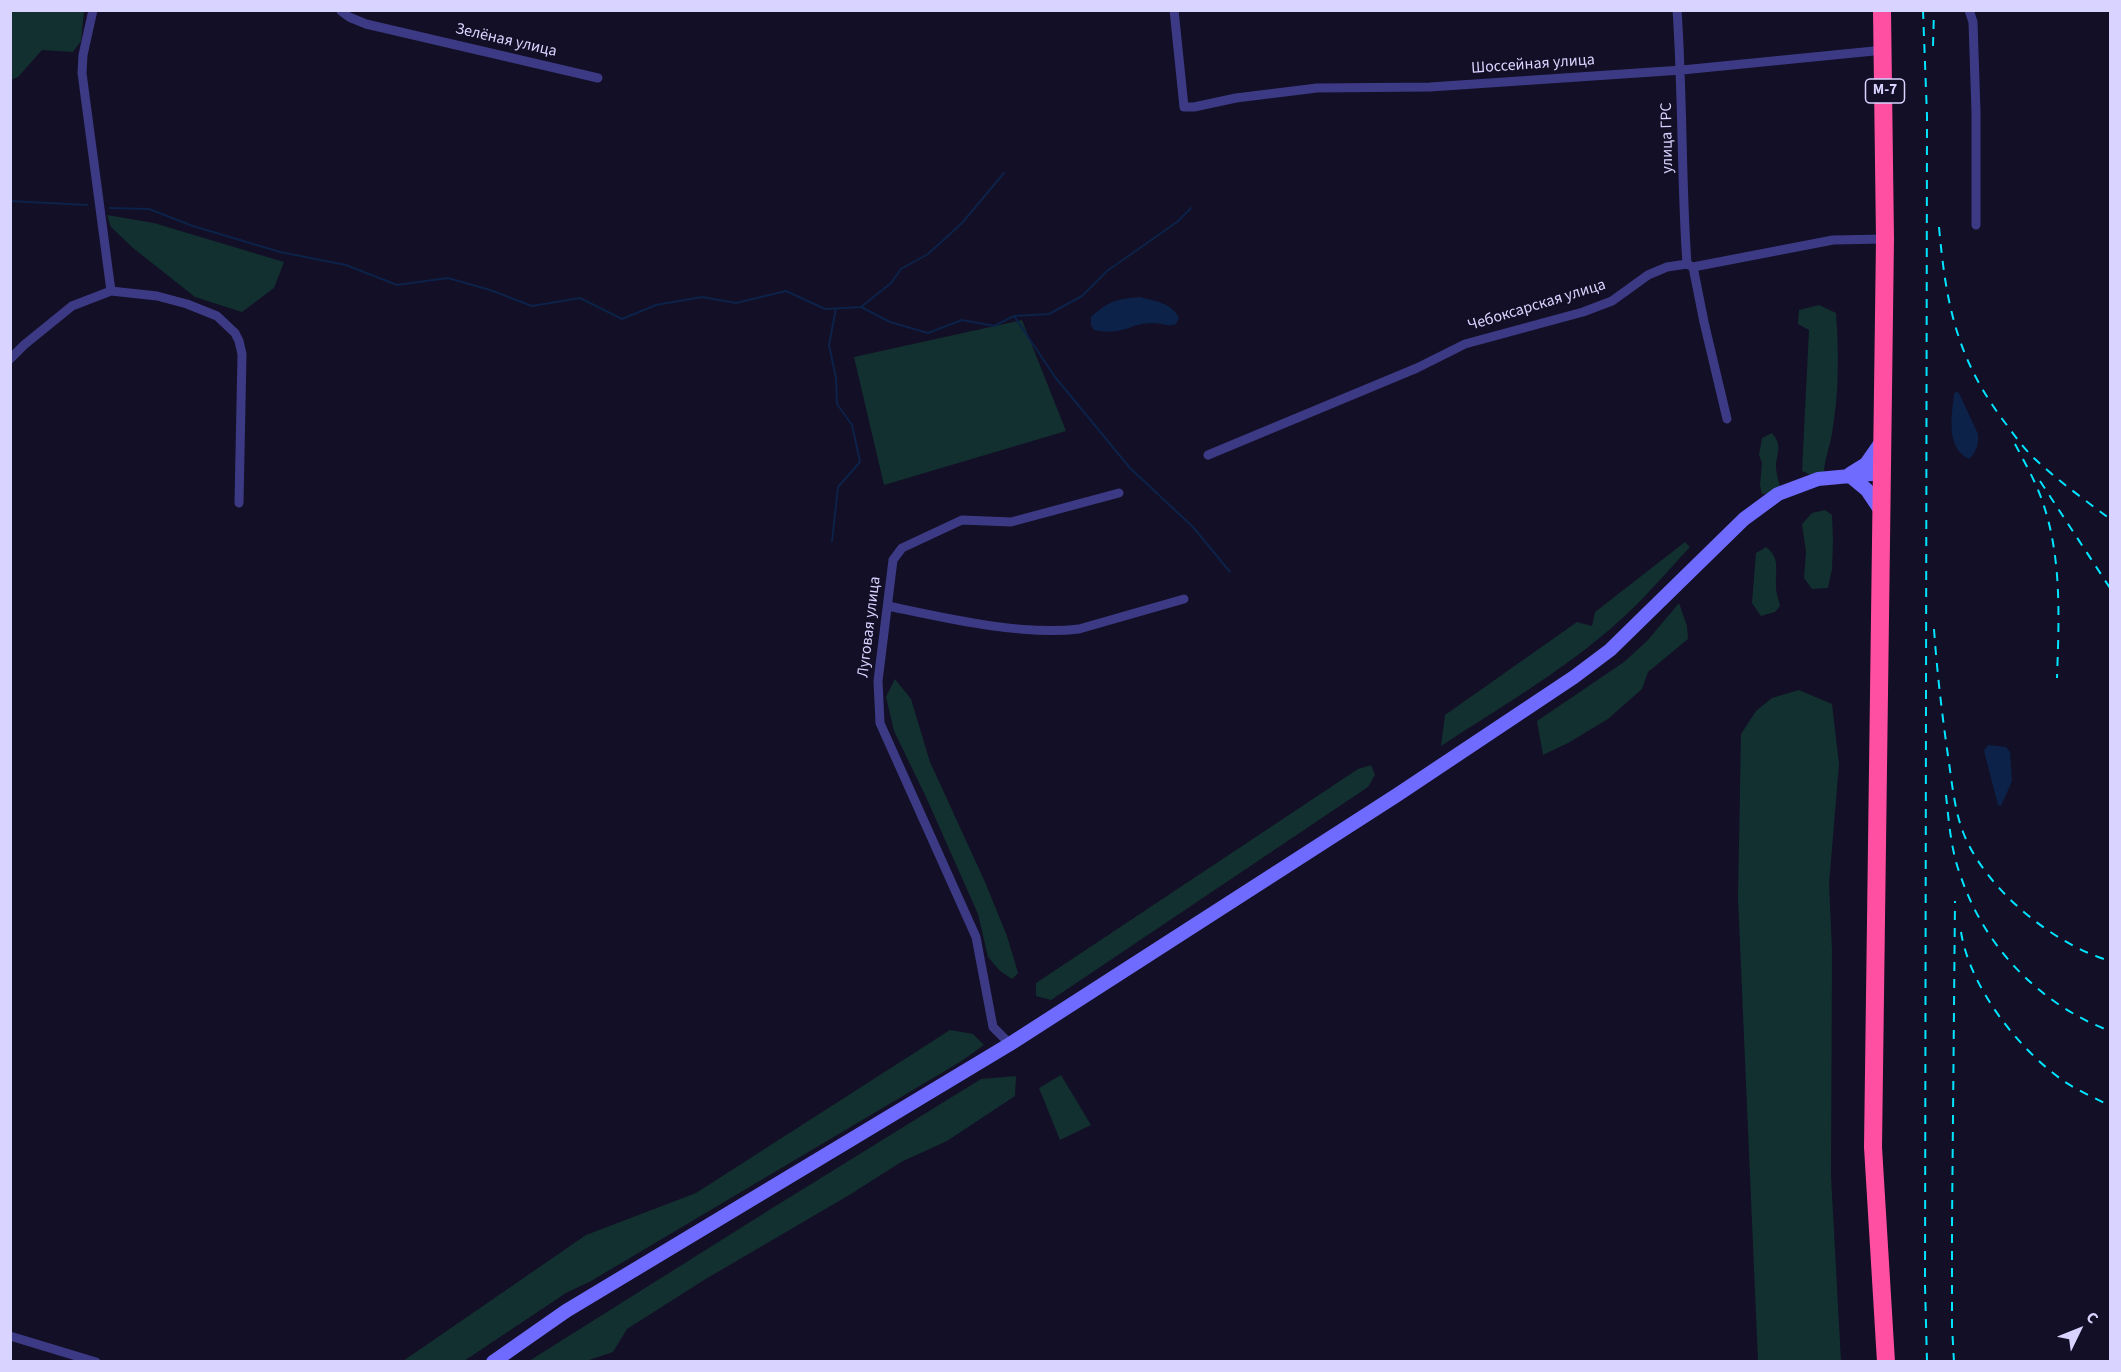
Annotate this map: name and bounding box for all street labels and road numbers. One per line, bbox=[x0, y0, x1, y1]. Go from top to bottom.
street label: Зелёная улица bbox=[453, 20, 559, 62]
street label: Шоссейная улица bbox=[1470, 51, 1596, 79]
road number: М-7 bbox=[1866, 79, 1904, 103]
street label: улица ГРС bbox=[1658, 102, 1678, 174]
street label: Чебоксарская улица bbox=[1466, 276, 1608, 336]
street label: Луговая улица bbox=[854, 575, 886, 679]

